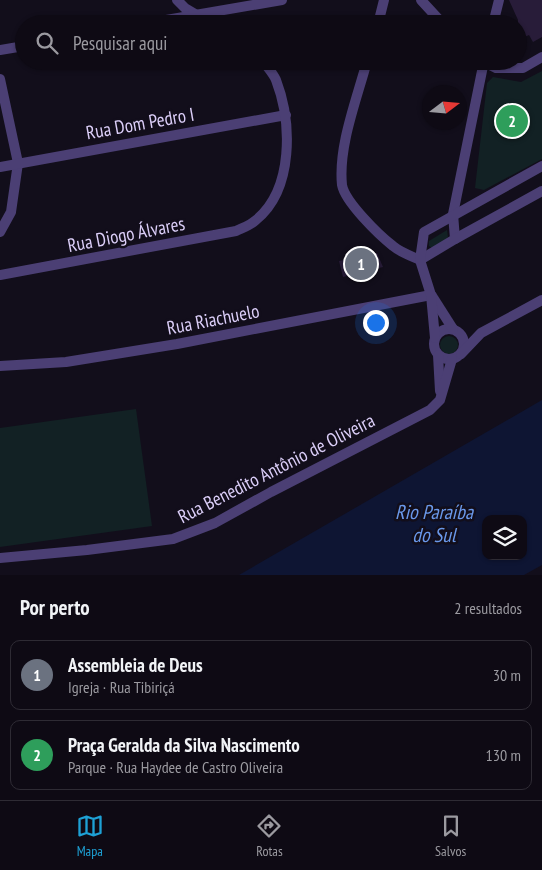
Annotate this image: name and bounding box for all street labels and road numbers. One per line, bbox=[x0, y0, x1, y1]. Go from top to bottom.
street label: Rua Dom Pedro I bbox=[84, 102, 196, 144]
street label: Rua Diogo Álvares bbox=[65, 211, 187, 257]
street label: Rua Riachuelo bbox=[165, 298, 261, 340]
street label: Rua Benedito Antônio de Oliveira bbox=[174, 408, 378, 528]

